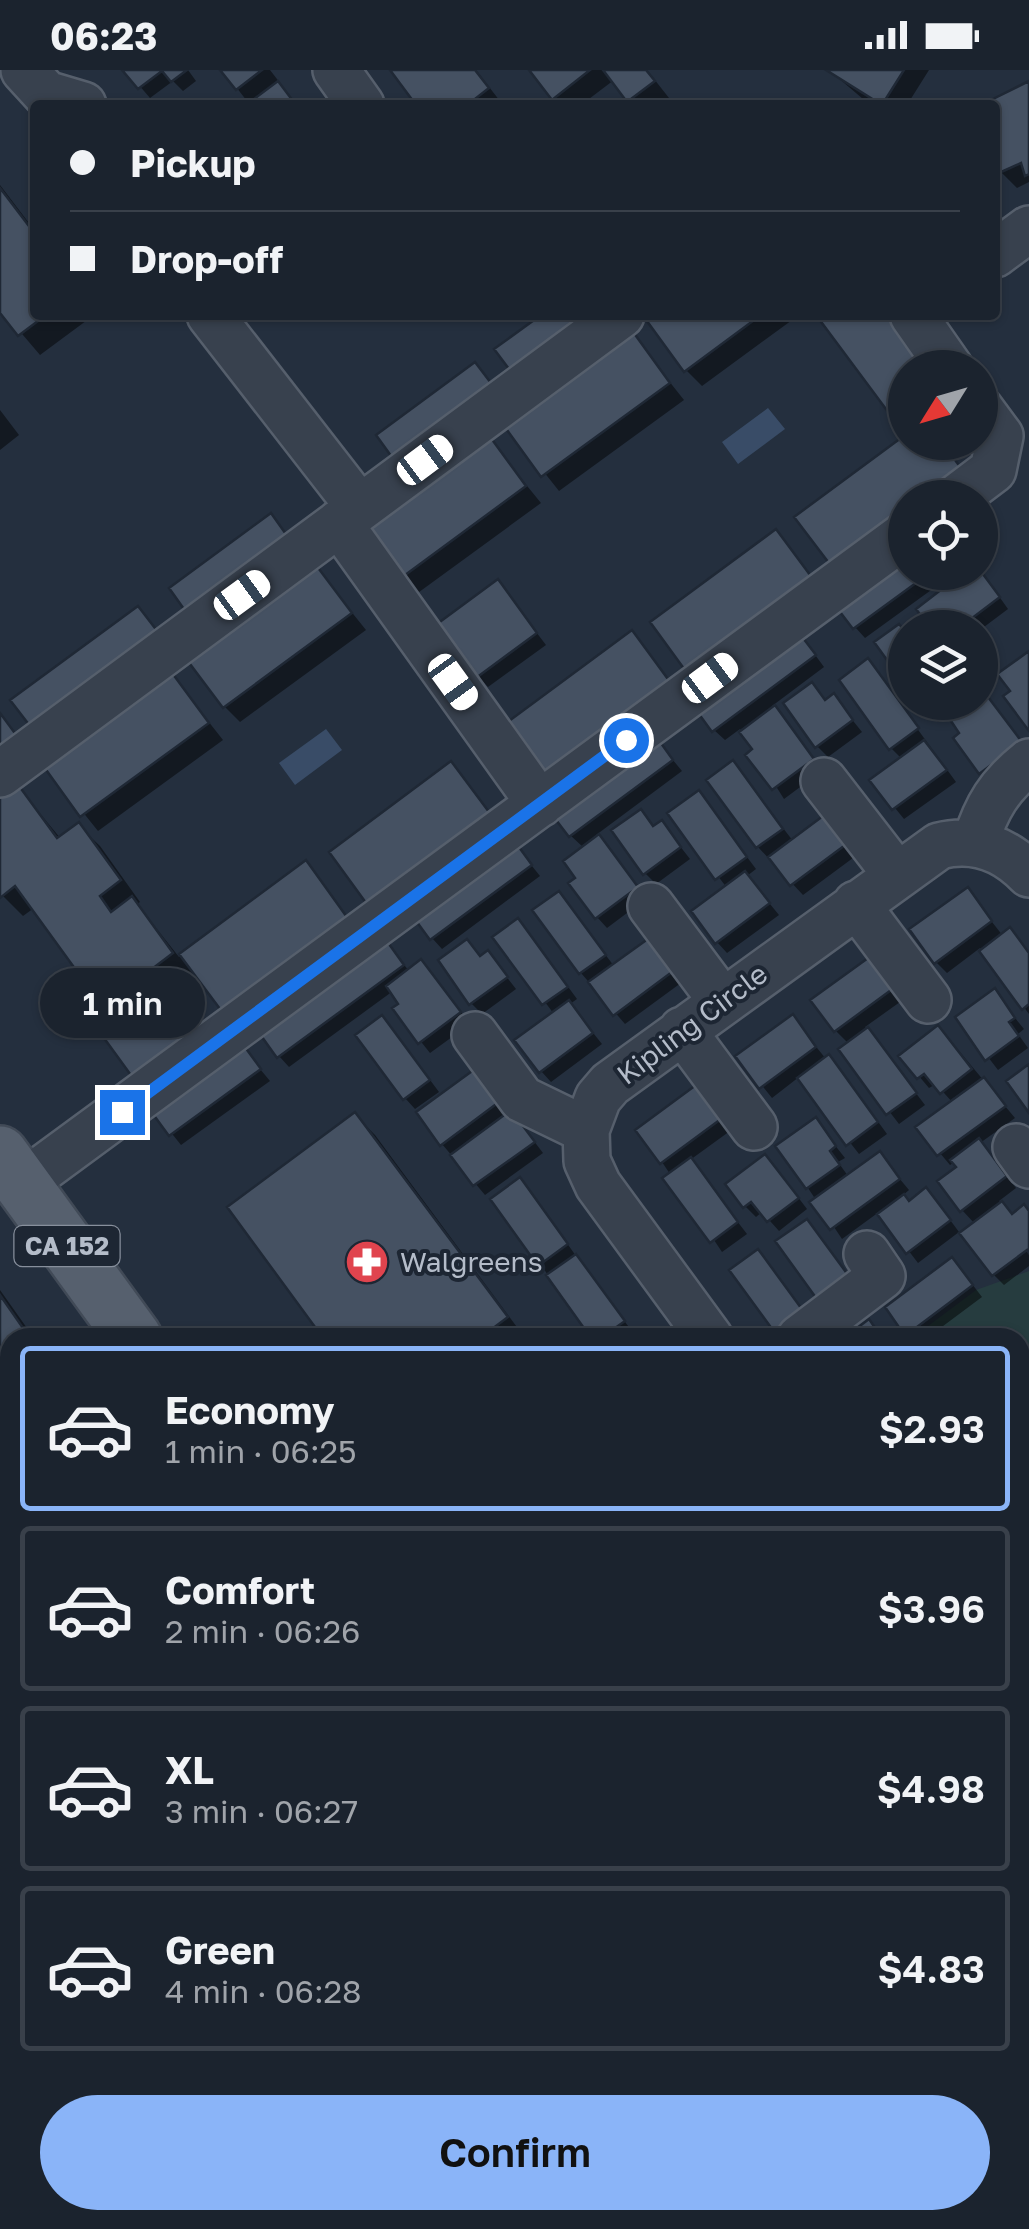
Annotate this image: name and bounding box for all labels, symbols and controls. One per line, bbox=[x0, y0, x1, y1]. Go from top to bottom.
text: 06:23 bbox=[50, 13, 157, 58]
text: Pickup bbox=[130, 140, 256, 185]
text: Drop-off bbox=[130, 236, 283, 281]
north arrow bbox=[888, 350, 998, 460]
map controls bbox=[888, 350, 998, 720]
car bbox=[392, 430, 458, 490]
button: locate bbox=[888, 480, 998, 590]
car bbox=[209, 565, 275, 625]
button: layers bbox=[888, 610, 998, 720]
car bbox=[677, 648, 743, 708]
car bbox=[423, 649, 483, 715]
route start bbox=[604, 718, 649, 763]
street label: Kipling Circle bbox=[610, 956, 773, 1091]
callout: 1 min bbox=[39, 967, 204, 1037]
text: 1 min bbox=[82, 984, 163, 1022]
route end bbox=[100, 1090, 145, 1135]
road number: CA 152 bbox=[15, 1226, 120, 1266]
pharmacy icon: Walgreens bbox=[344, 1239, 390, 1285]
place label: Walgreens bbox=[400, 1245, 543, 1278]
icon: car bbox=[45, 1384, 135, 1474]
text: Economy bbox=[165, 1387, 334, 1432]
text: $2.93 bbox=[879, 1406, 985, 1451]
text: 1 min · 06:25 bbox=[165, 1432, 357, 1470]
icon: car bbox=[45, 1564, 135, 1654]
text: Comfort bbox=[165, 1567, 315, 1612]
text: $3.96 bbox=[878, 1586, 985, 1631]
text: 2 min · 06:26 bbox=[165, 1612, 360, 1650]
icon: car bbox=[45, 1744, 135, 1834]
text: XL bbox=[165, 1747, 214, 1792]
text: $4.98 bbox=[877, 1766, 985, 1811]
text: 3 min · 06:27 bbox=[165, 1792, 358, 1830]
icon: car bbox=[45, 1924, 135, 2014]
text: Green bbox=[165, 1927, 275, 1972]
text: $4.83 bbox=[877, 1946, 985, 1991]
text: 4 min · 06:28 bbox=[165, 1972, 362, 2010]
button: Confirm bbox=[40, 2095, 990, 2210]

